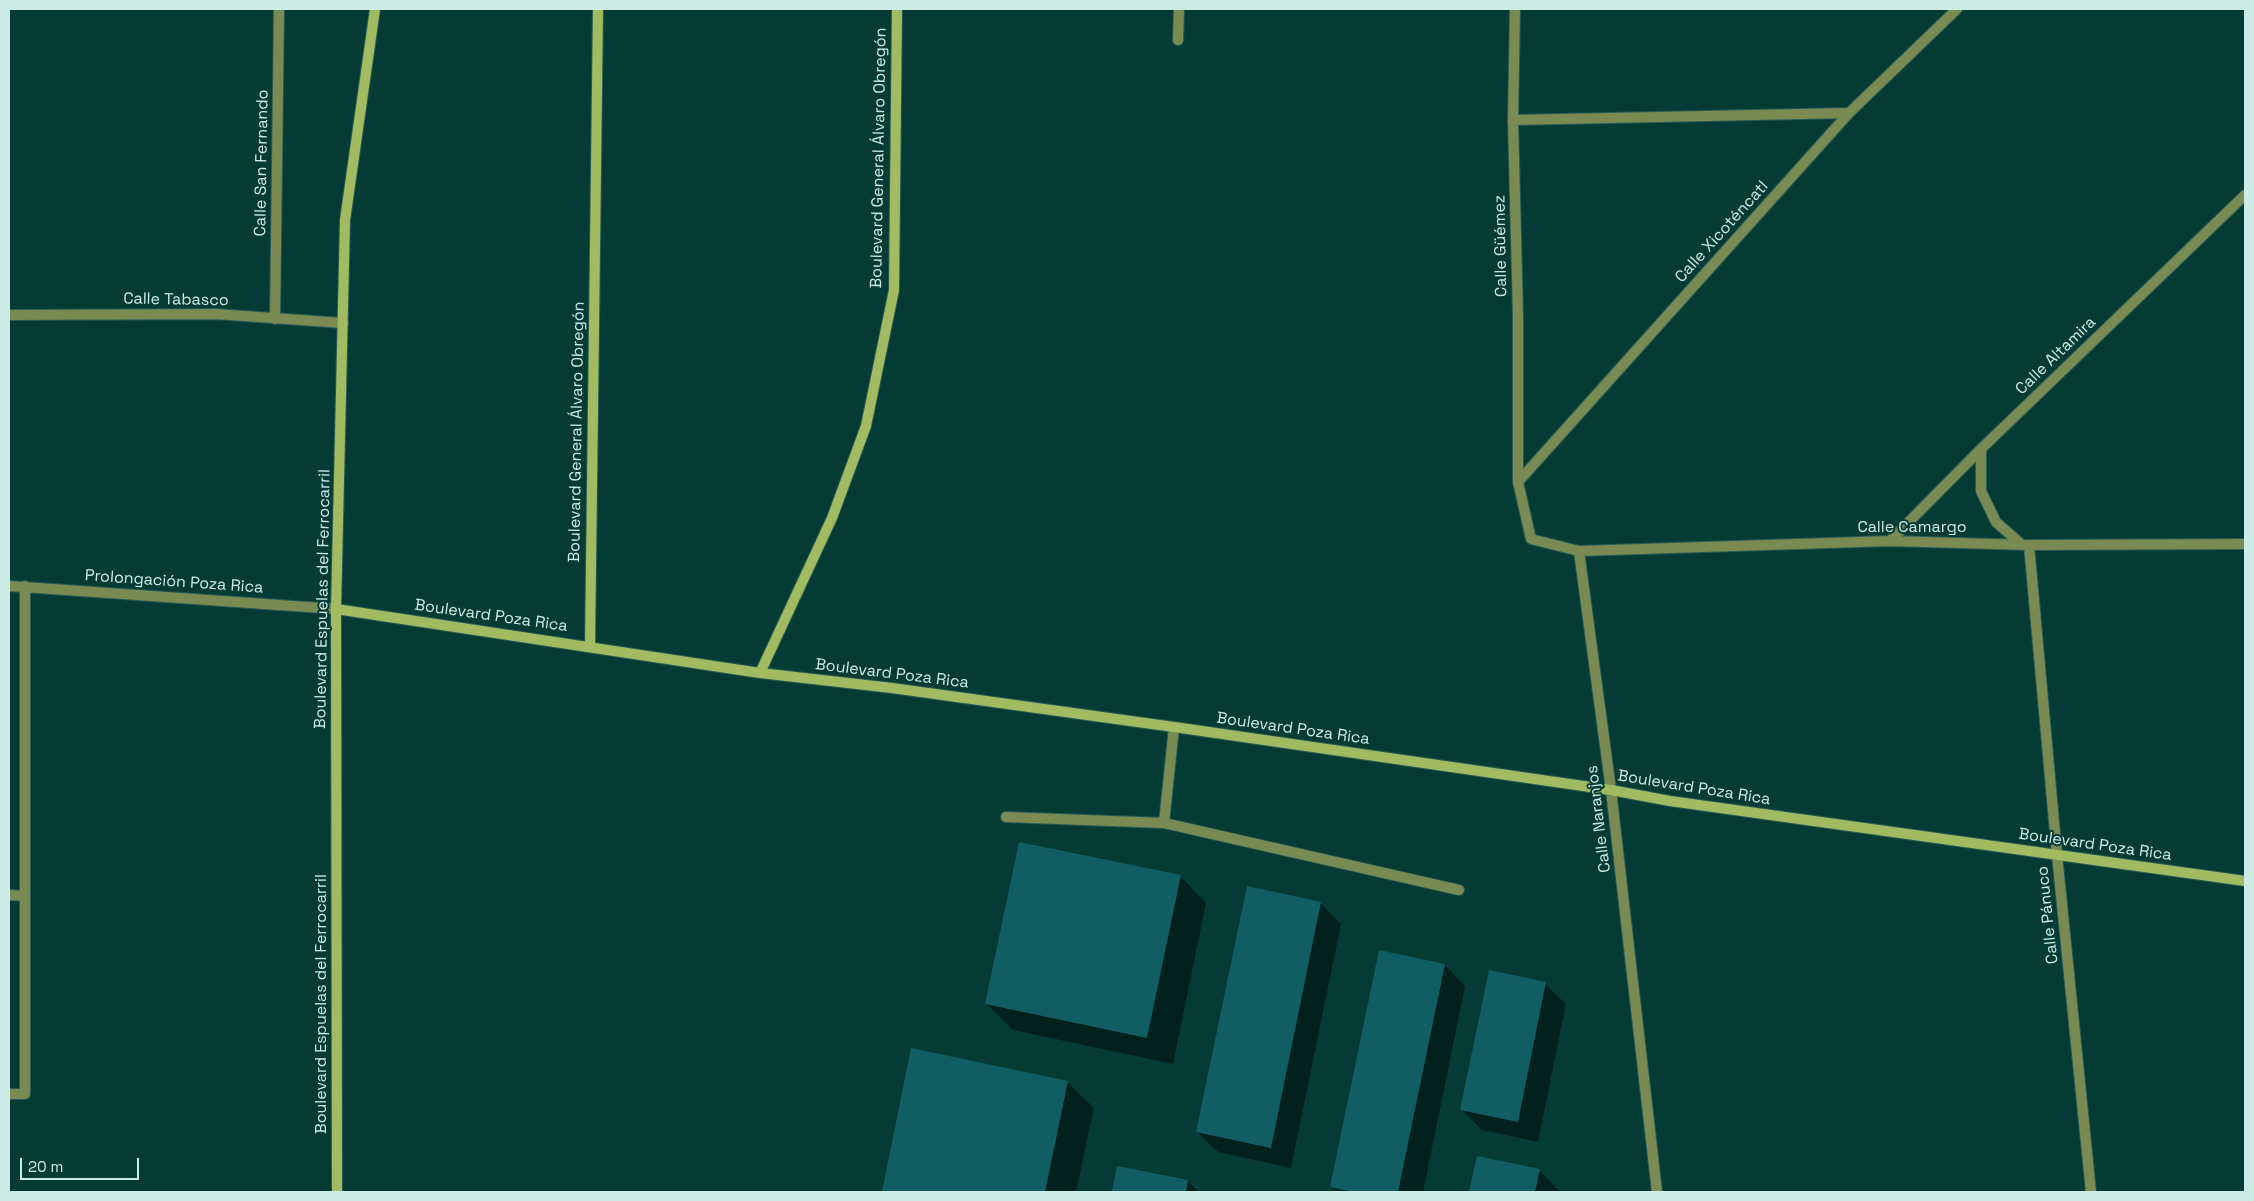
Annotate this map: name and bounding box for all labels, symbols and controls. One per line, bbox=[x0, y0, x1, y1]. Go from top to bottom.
street label: Boulevard General Álvaro Obregón bbox=[867, 27, 891, 289]
street label: Calle San Fernando bbox=[251, 89, 273, 237]
street label: Calle Xicoténcatl bbox=[1671, 177, 1773, 287]
street label: Calle Güémez bbox=[1491, 195, 1511, 297]
street label: Calle Tabasco bbox=[123, 289, 229, 311]
street label: Boulevard General Álvaro Obregón bbox=[565, 301, 589, 563]
street label: Calle Altamira bbox=[2012, 313, 2100, 399]
street label: Boulevard Espuelas del Ferrocarril bbox=[311, 469, 335, 729]
street label: Calle Camargo bbox=[1857, 518, 1967, 538]
street label: Prolongación Poza Rica bbox=[84, 566, 264, 598]
street label: Boulevard Poza Rica bbox=[413, 596, 569, 636]
street label: Boulevard Poza Rica bbox=[814, 655, 970, 693]
street label: Boulevard Poza Rica bbox=[1215, 709, 1371, 749]
street label: Calle Naranjos bbox=[1583, 764, 1615, 874]
street label: Boulevard Poza Rica bbox=[1616, 766, 1772, 810]
street label: Boulevard Poza Rica bbox=[2017, 825, 2173, 865]
street label: Calle Pánuco bbox=[2033, 865, 2063, 965]
street label: Boulevard Espuelas del Ferrocarril bbox=[312, 874, 332, 1134]
scale bar bbox=[22, 1148, 141, 1180]
text: 20 m bbox=[28, 1157, 63, 1176]

